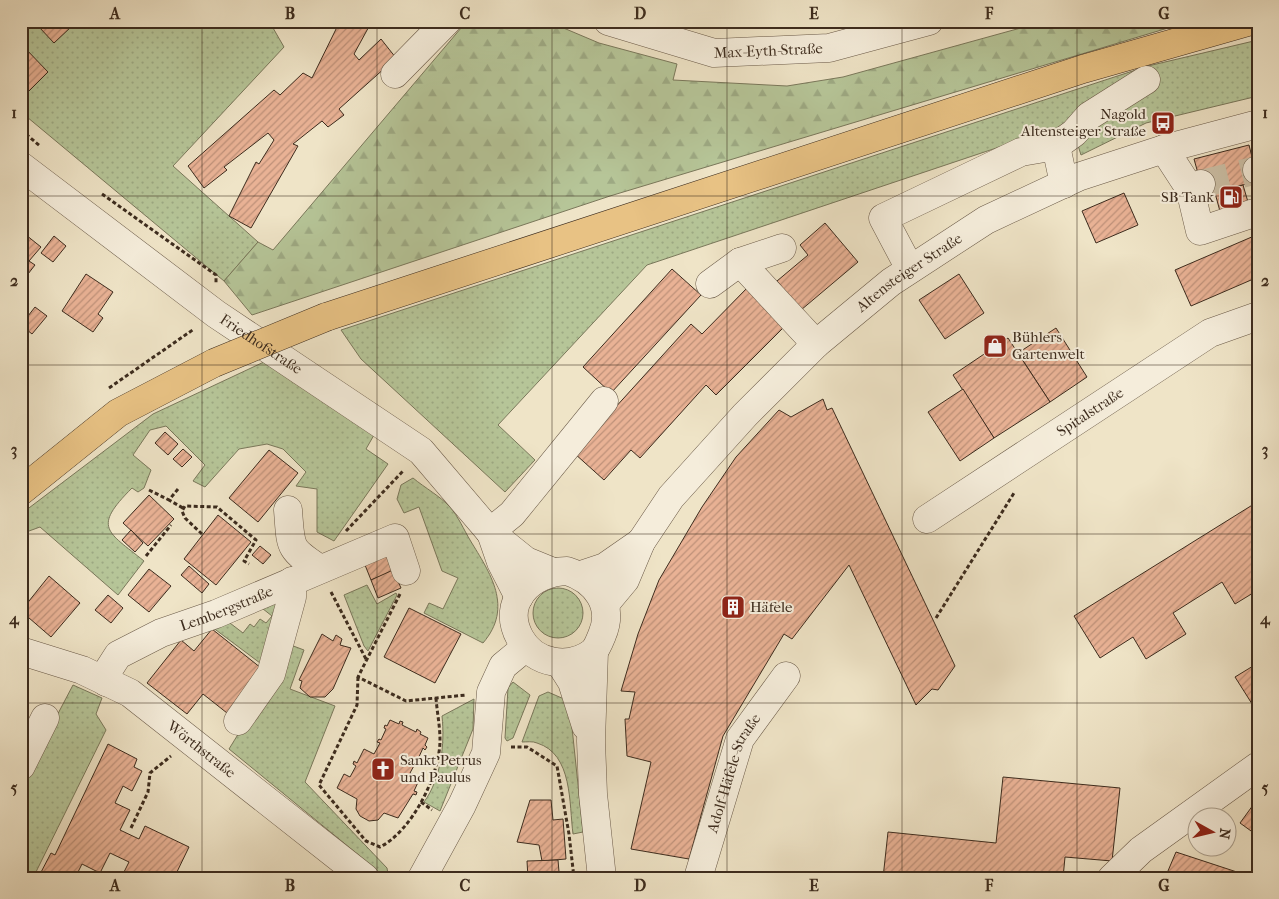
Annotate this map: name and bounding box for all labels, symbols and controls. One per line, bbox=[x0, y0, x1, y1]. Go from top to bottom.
text: A bbox=[109, 4, 121, 23]
text: B bbox=[285, 4, 295, 23]
text: C bbox=[460, 4, 471, 23]
text: D bbox=[634, 4, 646, 23]
text: E bbox=[809, 4, 819, 23]
text: F bbox=[984, 4, 994, 23]
text: G bbox=[1158, 4, 1170, 23]
street label: Max-Eyth-Straße bbox=[713, 39, 824, 62]
text: 1 bbox=[11, 103, 17, 122]
text: 1 bbox=[1262, 103, 1268, 122]
place label: Nagold Altensteiger Straße bbox=[1020, 105, 1147, 140]
bus stop icon: Nagold Altensteiger Straße bbox=[1150, 110, 1176, 136]
fuel station icon: SB Tank bbox=[1218, 184, 1244, 210]
place label: SB Tank bbox=[1161, 188, 1214, 206]
street label: Altensteiger Straße bbox=[852, 229, 966, 317]
text: 2 bbox=[10, 271, 18, 290]
text: 2 bbox=[1261, 271, 1269, 290]
street label: Friedhofstraße bbox=[217, 310, 306, 378]
place label: Bühlers Gartenwelt bbox=[1012, 328, 1085, 363]
shop icon: Bühlers Gartenwelt bbox=[982, 333, 1008, 359]
street label: Spitalstraße bbox=[1053, 383, 1127, 440]
text: 3 bbox=[11, 440, 17, 460]
text: 3 bbox=[1262, 440, 1268, 460]
street label: Lembergstraße bbox=[177, 582, 276, 635]
building icon: Häfele bbox=[720, 594, 746, 620]
place label: Häfele bbox=[750, 598, 793, 616]
text: 4 bbox=[8, 609, 20, 629]
text: 4 bbox=[1259, 609, 1271, 629]
street label: Adolf-Häfele-Straße bbox=[703, 710, 765, 836]
street label: Wörthstraße bbox=[163, 716, 240, 782]
place label: Sankt Petrus und Paulus bbox=[399, 751, 482, 786]
church icon: Sankt Petrus und Paulus bbox=[370, 756, 396, 782]
text: 5 bbox=[11, 778, 18, 797]
text: 5 bbox=[1262, 778, 1269, 797]
north arrow bbox=[1186, 806, 1236, 856]
text: N bbox=[1215, 827, 1234, 841]
text: A bbox=[109, 876, 121, 895]
text: B bbox=[285, 876, 295, 895]
text: C bbox=[460, 876, 471, 895]
text: D bbox=[634, 876, 646, 895]
text: E bbox=[809, 876, 819, 895]
text: F bbox=[984, 876, 994, 895]
text: G bbox=[1158, 876, 1170, 895]

